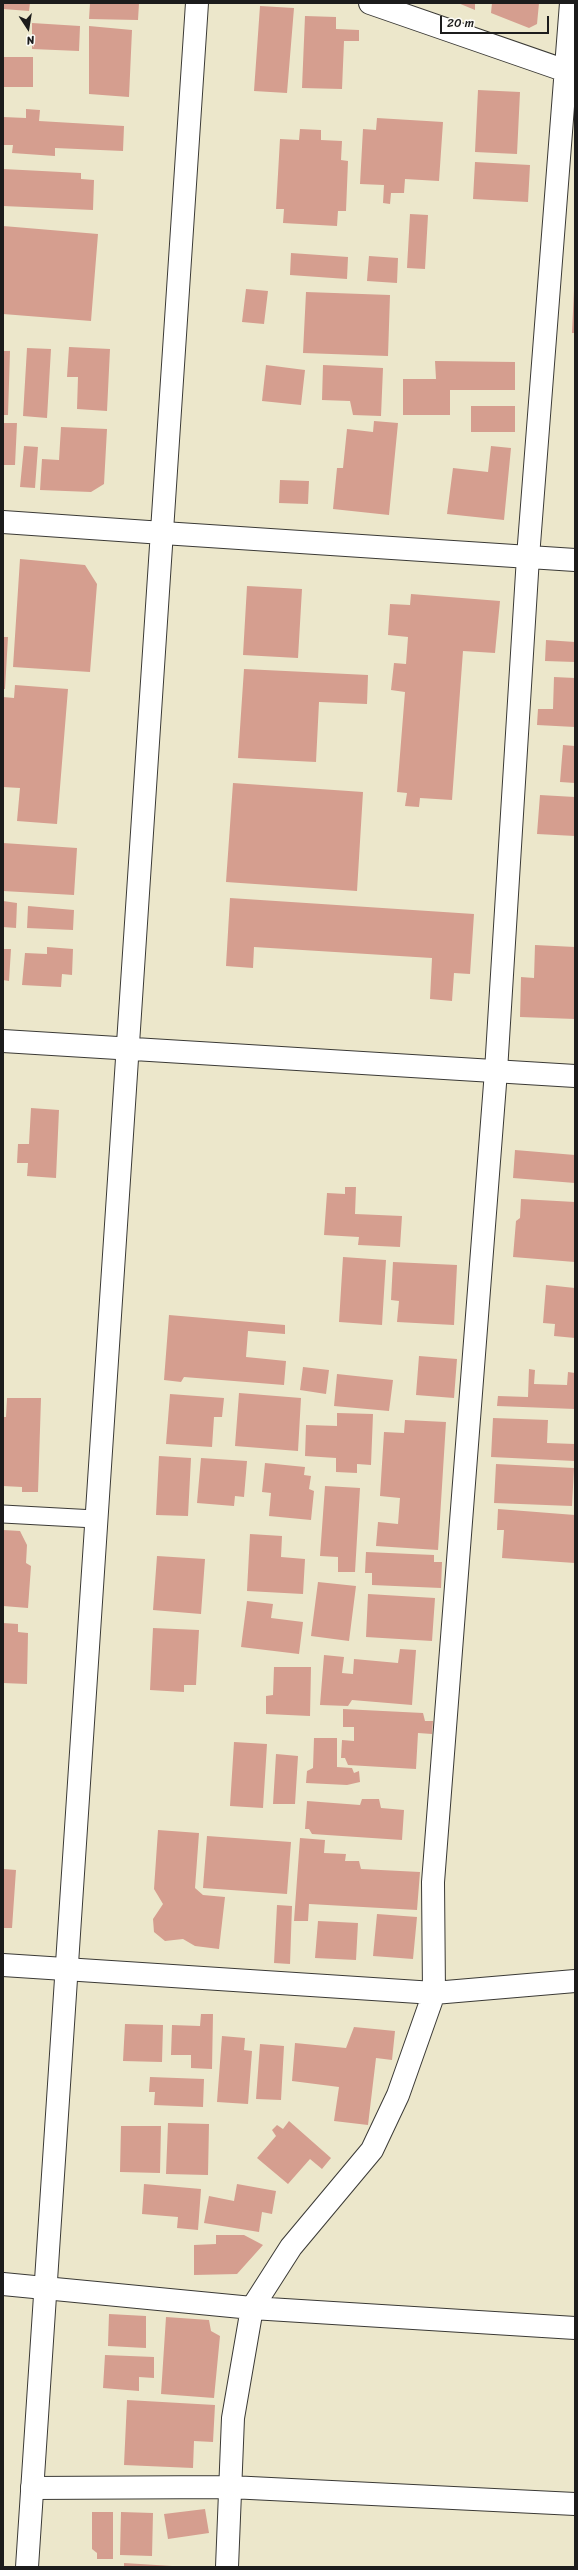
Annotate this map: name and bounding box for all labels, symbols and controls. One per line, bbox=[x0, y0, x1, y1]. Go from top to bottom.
north arrow bbox=[8, 8, 48, 48]
scale bar bbox=[442, 8, 551, 34]
text: 20 m bbox=[447, 12, 474, 34]
text: N bbox=[25, 30, 36, 50]

